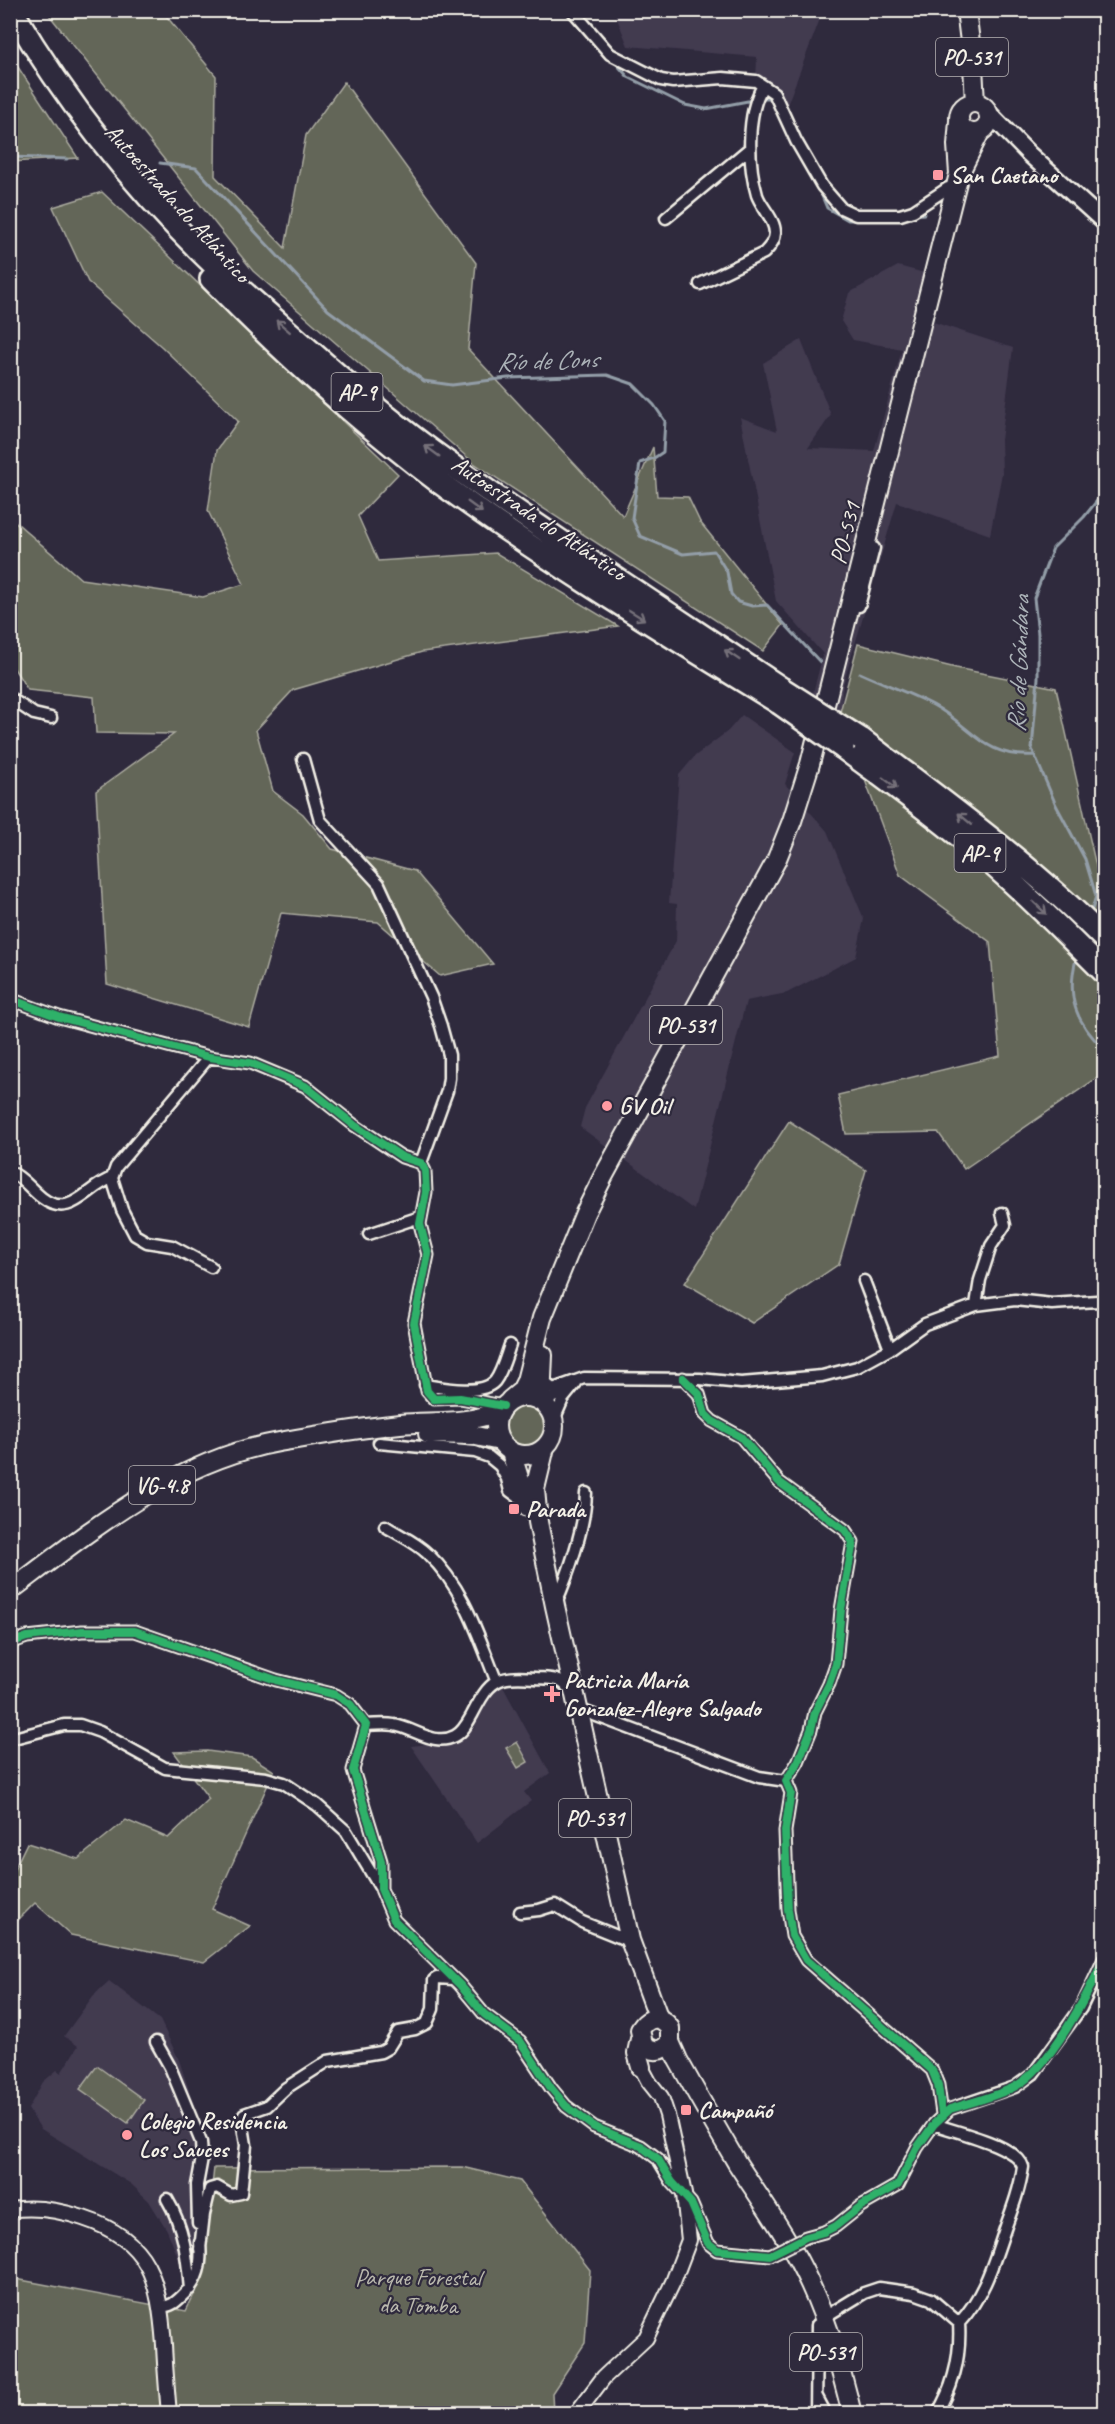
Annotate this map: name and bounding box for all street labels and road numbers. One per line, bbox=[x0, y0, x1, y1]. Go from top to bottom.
road number: PO-531 bbox=[936, 38, 1008, 76]
street label: Autoestrada do Atlántico bbox=[99, 117, 259, 291]
road number: AP-9 bbox=[332, 373, 382, 411]
street label: Autoestrada do Atlántico bbox=[446, 449, 634, 589]
street label: PO-531 bbox=[823, 498, 867, 567]
road number: AP-9 bbox=[954, 834, 1006, 872]
road number: PO-531 bbox=[650, 1006, 722, 1044]
road number: VG-4.8 bbox=[129, 1466, 195, 1504]
road number: PO-531 bbox=[559, 1799, 631, 1837]
road number: PO-531 bbox=[790, 2333, 862, 2371]

